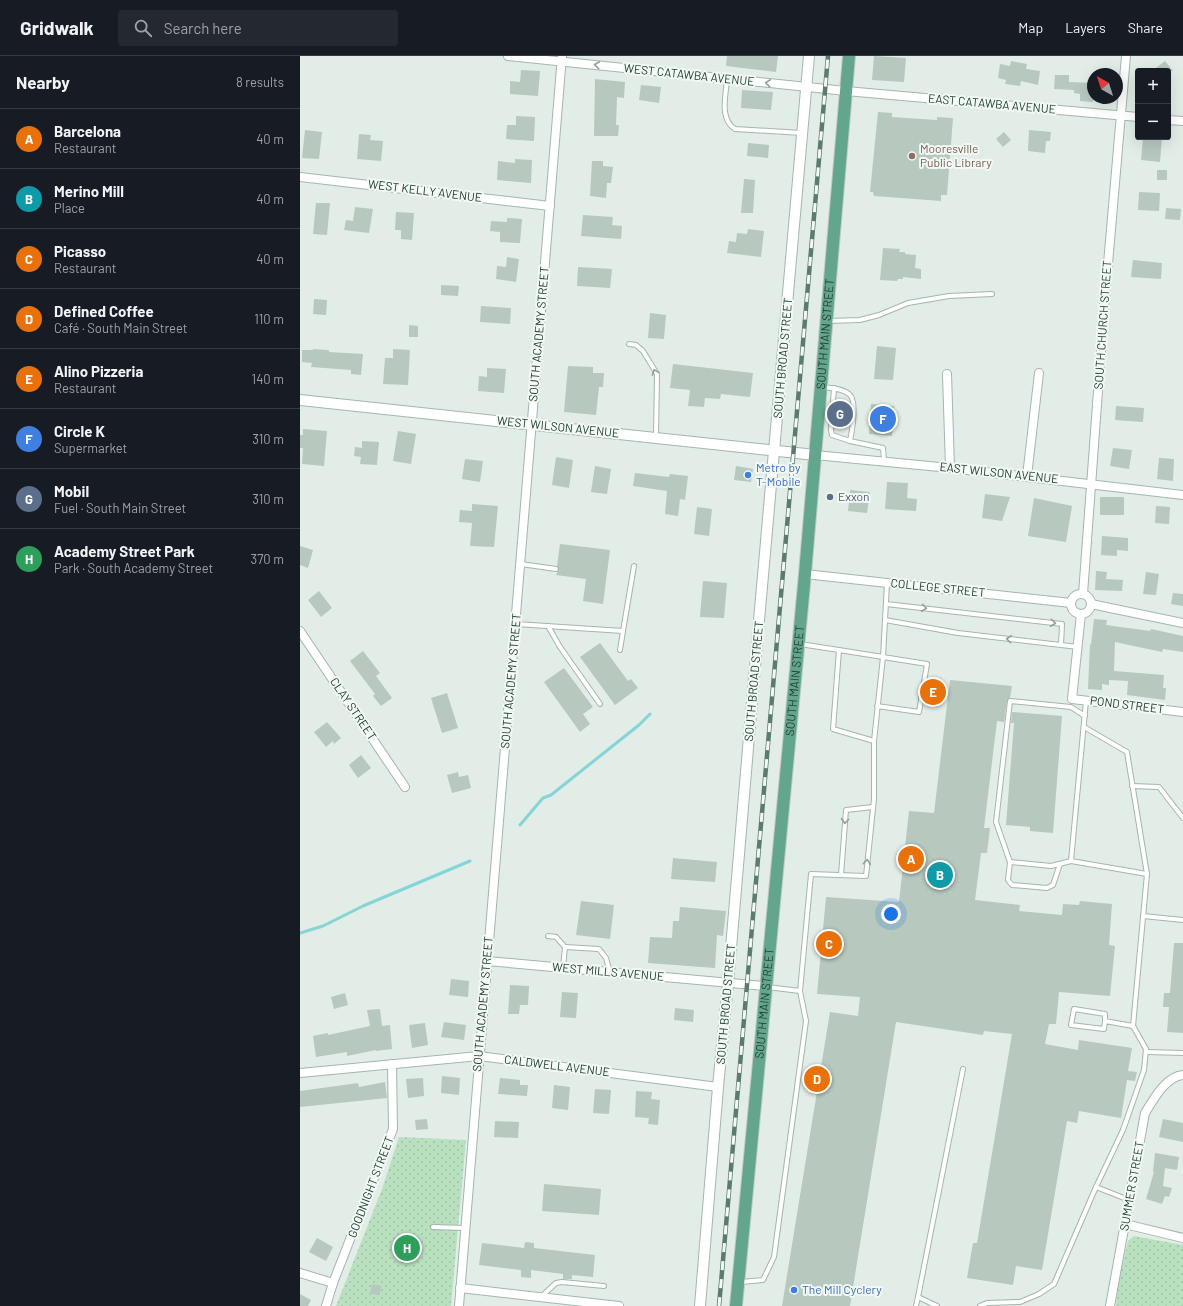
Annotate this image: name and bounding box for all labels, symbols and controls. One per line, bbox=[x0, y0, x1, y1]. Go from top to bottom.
search box bbox=[118, 10, 398, 46]
text: Gridwalk bbox=[20, 16, 94, 39]
icon: search bbox=[132, 17, 154, 39]
text: Search here bbox=[164, 19, 242, 37]
text: Map bbox=[1018, 19, 1043, 36]
text: Layers bbox=[1065, 19, 1106, 36]
text: Share bbox=[1128, 19, 1163, 36]
street label: WEST CATAWBA AVENUE bbox=[623, 60, 755, 88]
one-way arrow bbox=[594, 61, 600, 70]
north arrow bbox=[1087, 68, 1123, 104]
map controls bbox=[1135, 68, 1171, 140]
button: + bbox=[1135, 68, 1171, 104]
text: Nearby bbox=[16, 72, 70, 92]
text: 8 results bbox=[236, 74, 284, 90]
one-way arrow bbox=[765, 79, 772, 88]
street label: EAST CATAWBA AVENUE bbox=[928, 90, 1056, 116]
button: − bbox=[1135, 104, 1171, 140]
text: Barcelona bbox=[54, 122, 121, 140]
text: A bbox=[25, 131, 33, 147]
text: 40 m bbox=[256, 131, 284, 147]
text: Restaurant bbox=[54, 140, 116, 156]
place label: Mooresville Public Library bbox=[920, 141, 992, 169]
marker: Mooresville Public Library bbox=[907, 151, 917, 161]
street label: WEST KELLY AVENUE bbox=[367, 176, 483, 204]
text: Merino Mill bbox=[54, 182, 124, 200]
text: B bbox=[25, 191, 33, 207]
text: 40 m bbox=[256, 191, 284, 207]
text: Place bbox=[54, 200, 85, 216]
text: Picasso bbox=[54, 242, 106, 260]
text: C bbox=[25, 251, 33, 267]
text: 40 m bbox=[256, 251, 284, 267]
text: Restaurant bbox=[54, 260, 116, 276]
street label: SOUTH CHURCH STREET bbox=[1091, 260, 1114, 390]
street label: SOUTH ACADEMY STREET bbox=[525, 266, 551, 402]
street label: SOUTH MAIN STREET bbox=[813, 278, 836, 390]
street label: SOUTH BROAD STREET bbox=[770, 297, 794, 419]
text: Defined Coffee bbox=[54, 302, 154, 320]
text: D bbox=[25, 311, 33, 327]
text: 110 m bbox=[254, 311, 284, 327]
text: Café · South Main Street bbox=[54, 320, 188, 336]
text: Alino Pizzeria bbox=[54, 362, 143, 380]
one-way arrow bbox=[651, 368, 659, 375]
text: E bbox=[25, 371, 33, 387]
text: 140 m bbox=[252, 371, 284, 387]
text: Restaurant bbox=[54, 380, 116, 396]
pin: G bbox=[827, 399, 853, 429]
pin: F bbox=[870, 404, 896, 434]
street label: WEST WILSON AVENUE bbox=[496, 413, 620, 439]
text: Circle K bbox=[54, 422, 105, 440]
text: F bbox=[25, 431, 33, 447]
text: 310 m bbox=[252, 431, 284, 447]
text: Supermarket bbox=[54, 440, 127, 456]
street label: EAST WILSON AVENUE bbox=[939, 459, 1059, 485]
place label: Metro by T-Mobile bbox=[756, 460, 801, 488]
marker: Metro by T-Mobile bbox=[743, 470, 753, 480]
text: Mobil bbox=[54, 482, 89, 500]
place label: Exxon bbox=[838, 489, 869, 503]
text: G bbox=[25, 491, 33, 507]
text: 310 m bbox=[252, 491, 284, 507]
marker: Exxon bbox=[825, 492, 835, 502]
text: Fuel · South Main Street bbox=[54, 500, 186, 516]
text: Academy Street Park bbox=[54, 542, 195, 560]
text: H bbox=[25, 551, 33, 567]
text: 370 m bbox=[250, 551, 284, 567]
text: Park · South Academy Street bbox=[54, 560, 213, 576]
street label: COLLEGE STREET bbox=[890, 575, 986, 599]
one-way arrow bbox=[921, 603, 927, 612]
street label: SOUTH ACADEMY STREET bbox=[497, 613, 523, 749]
one-way arrow bbox=[1050, 618, 1056, 627]
street label: SOUTH BROAD STREET bbox=[741, 620, 765, 742]
street label: SOUTH MAIN STREET bbox=[782, 624, 806, 737]
one-way arrow bbox=[1006, 635, 1012, 644]
street label: CLAY STREET bbox=[328, 674, 380, 743]
pin: E bbox=[920, 677, 946, 707]
street label: POND STREET bbox=[1089, 693, 1165, 716]
one-way arrow bbox=[840, 818, 849, 824]
pin: A bbox=[898, 844, 924, 874]
one-way arrow bbox=[862, 859, 871, 865]
pin: B bbox=[927, 860, 953, 890]
your location bbox=[881, 904, 901, 924]
pin: C bbox=[816, 929, 842, 959]
street label: SOUTH ACADEMY STREET bbox=[469, 936, 495, 1072]
street label: SOUTH BROAD STREET bbox=[713, 943, 737, 1065]
street label: SOUTH MAIN STREET bbox=[751, 947, 776, 1059]
street label: WEST MILLS AVENUE bbox=[552, 959, 665, 983]
street label: CALDWELL AVENUE bbox=[504, 1052, 611, 1078]
pin: D bbox=[804, 1064, 830, 1094]
street label: GOODNIGHT STREET bbox=[344, 1134, 396, 1239]
street label: SUMMER STREET bbox=[1116, 1140, 1146, 1232]
pin: H bbox=[394, 1233, 420, 1263]
place label: The Mill Cyclery bbox=[802, 1282, 882, 1296]
marker: The Mill Cyclery bbox=[789, 1285, 799, 1295]

